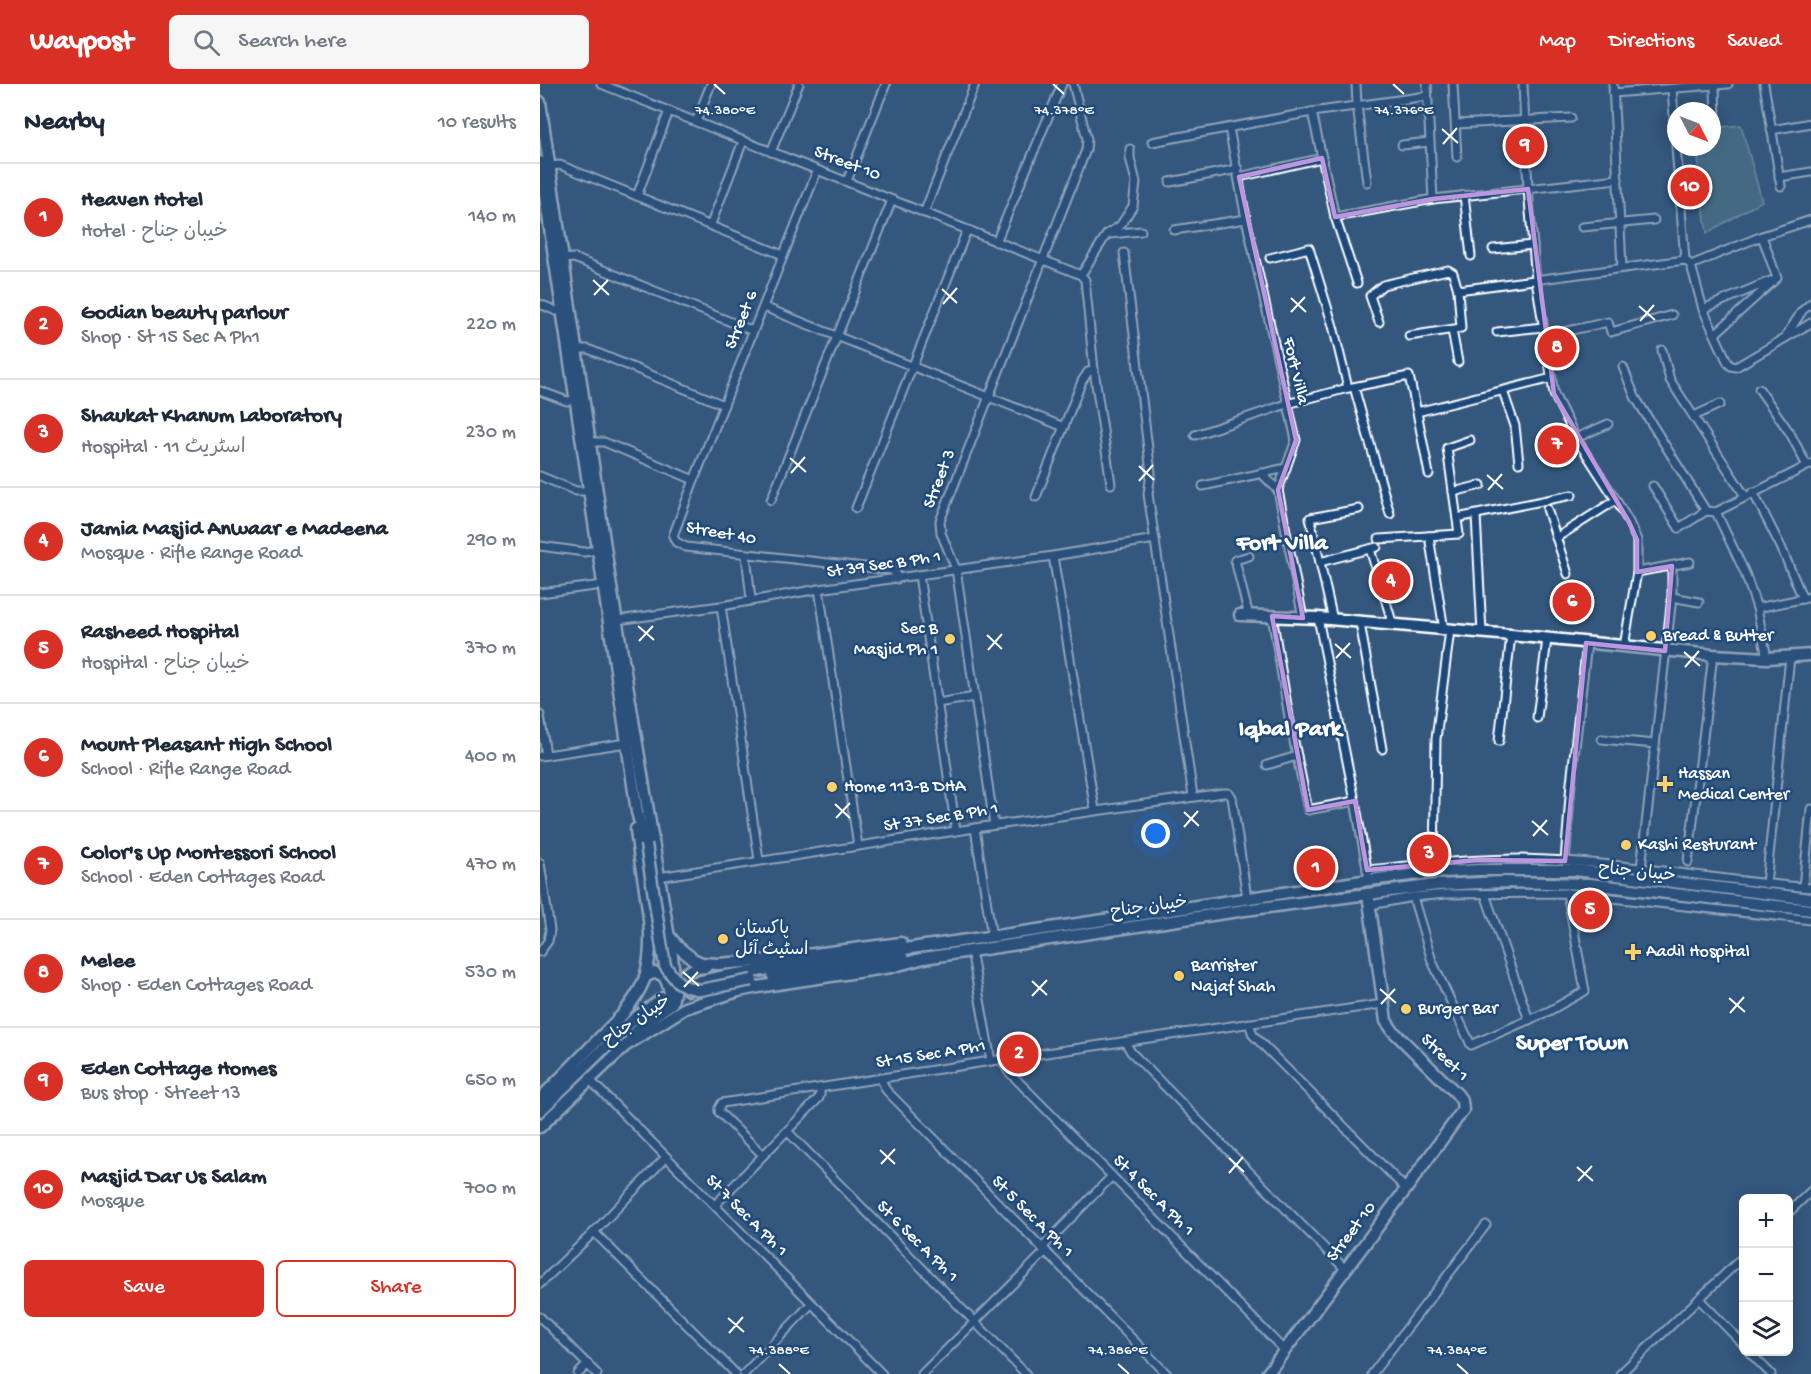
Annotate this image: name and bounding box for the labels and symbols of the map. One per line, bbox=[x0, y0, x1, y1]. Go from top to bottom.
text: 74.380°E bbox=[694, 102, 756, 120]
text: 74.378°E bbox=[1033, 102, 1094, 120]
text: 74.376°E bbox=[1374, 102, 1434, 120]
north arrow bbox=[1667, 102, 1721, 156]
pin: 9 bbox=[1506, 124, 1544, 168]
street label: Street 10 bbox=[811, 142, 883, 186]
pin: 10 bbox=[1670, 164, 1710, 210]
street label: Street 6 bbox=[721, 287, 764, 352]
pin: 8 bbox=[1538, 326, 1576, 370]
street label: Fort Villa bbox=[1277, 334, 1313, 408]
pin: 7 bbox=[1538, 422, 1576, 468]
street label: Street 3 bbox=[919, 446, 961, 512]
street label: Street 40 bbox=[684, 517, 758, 551]
district label: Fort Villa bbox=[1235, 530, 1329, 559]
street label: St 39 Sec B Ph 1 bbox=[825, 547, 943, 583]
pin: 4 bbox=[1372, 558, 1410, 604]
pin: 6 bbox=[1552, 580, 1592, 624]
place label: Sec B Masjid Ph 1 bbox=[854, 619, 939, 661]
place label: Bread & Butter bbox=[1662, 626, 1775, 647]
marker: Bread & Butter bbox=[1644, 629, 1658, 643]
marker: Sec B Masjid Ph 1 bbox=[943, 632, 957, 646]
district label: Iqbal Park bbox=[1239, 716, 1345, 745]
place label: Hassan Medical Center bbox=[1678, 764, 1791, 806]
marker: Hassan Medical Center bbox=[1656, 775, 1674, 793]
place label: Home 113-B DHA bbox=[844, 777, 967, 798]
marker: Home 113-B DHA bbox=[825, 780, 839, 794]
street label: St 37 Sec B Ph 1 bbox=[882, 799, 1000, 837]
your location bbox=[1141, 819, 1170, 848]
pin: 3 bbox=[1410, 832, 1448, 876]
place label: Kashi Resturant bbox=[1638, 835, 1757, 856]
marker: Kashi Resturant bbox=[1619, 838, 1633, 852]
pin: 1 bbox=[1296, 846, 1336, 890]
street label: خیبان جناح bbox=[1597, 859, 1677, 887]
pin: 5 bbox=[1570, 888, 1610, 932]
street label: خیبان جناح bbox=[1109, 892, 1189, 924]
place label: پاکستان اسٹیٹ آئل bbox=[735, 919, 808, 961]
marker: پاکستان اسٹیٹ آئل bbox=[716, 932, 730, 946]
place label: Aadil Hospital bbox=[1646, 942, 1750, 963]
marker: Aadil Hospital bbox=[1624, 943, 1642, 961]
place label: Barrister Najaf Shah bbox=[1190, 956, 1276, 998]
marker: Barrister Najaf Shah bbox=[1172, 969, 1186, 983]
street label: خیبان جناح bbox=[599, 991, 675, 1051]
place label: Burger Bar bbox=[1417, 999, 1499, 1020]
marker: Burger Bar bbox=[1399, 1002, 1413, 1016]
street label: Street 1 bbox=[1416, 1030, 1472, 1086]
district label: Super Town bbox=[1516, 1030, 1629, 1059]
pin: 2 bbox=[1000, 1032, 1038, 1076]
street label: St 15 Sec A Ph1 bbox=[875, 1036, 987, 1074]
street label: St 4 Sec A Ph 1 bbox=[1108, 1151, 1198, 1241]
street label: St 7 Sec A Ph 1 bbox=[701, 1171, 791, 1261]
street label: St 5 Sec A Ph 1 bbox=[986, 1171, 1078, 1263]
street label: St 6 Sec A Ph 1 bbox=[872, 1197, 962, 1287]
street label: Street 10 bbox=[1323, 1198, 1381, 1266]
text: 74.388°E bbox=[748, 1342, 810, 1360]
text: 74.386°E bbox=[1087, 1342, 1148, 1360]
text: 74.384°E bbox=[1427, 1342, 1487, 1360]

